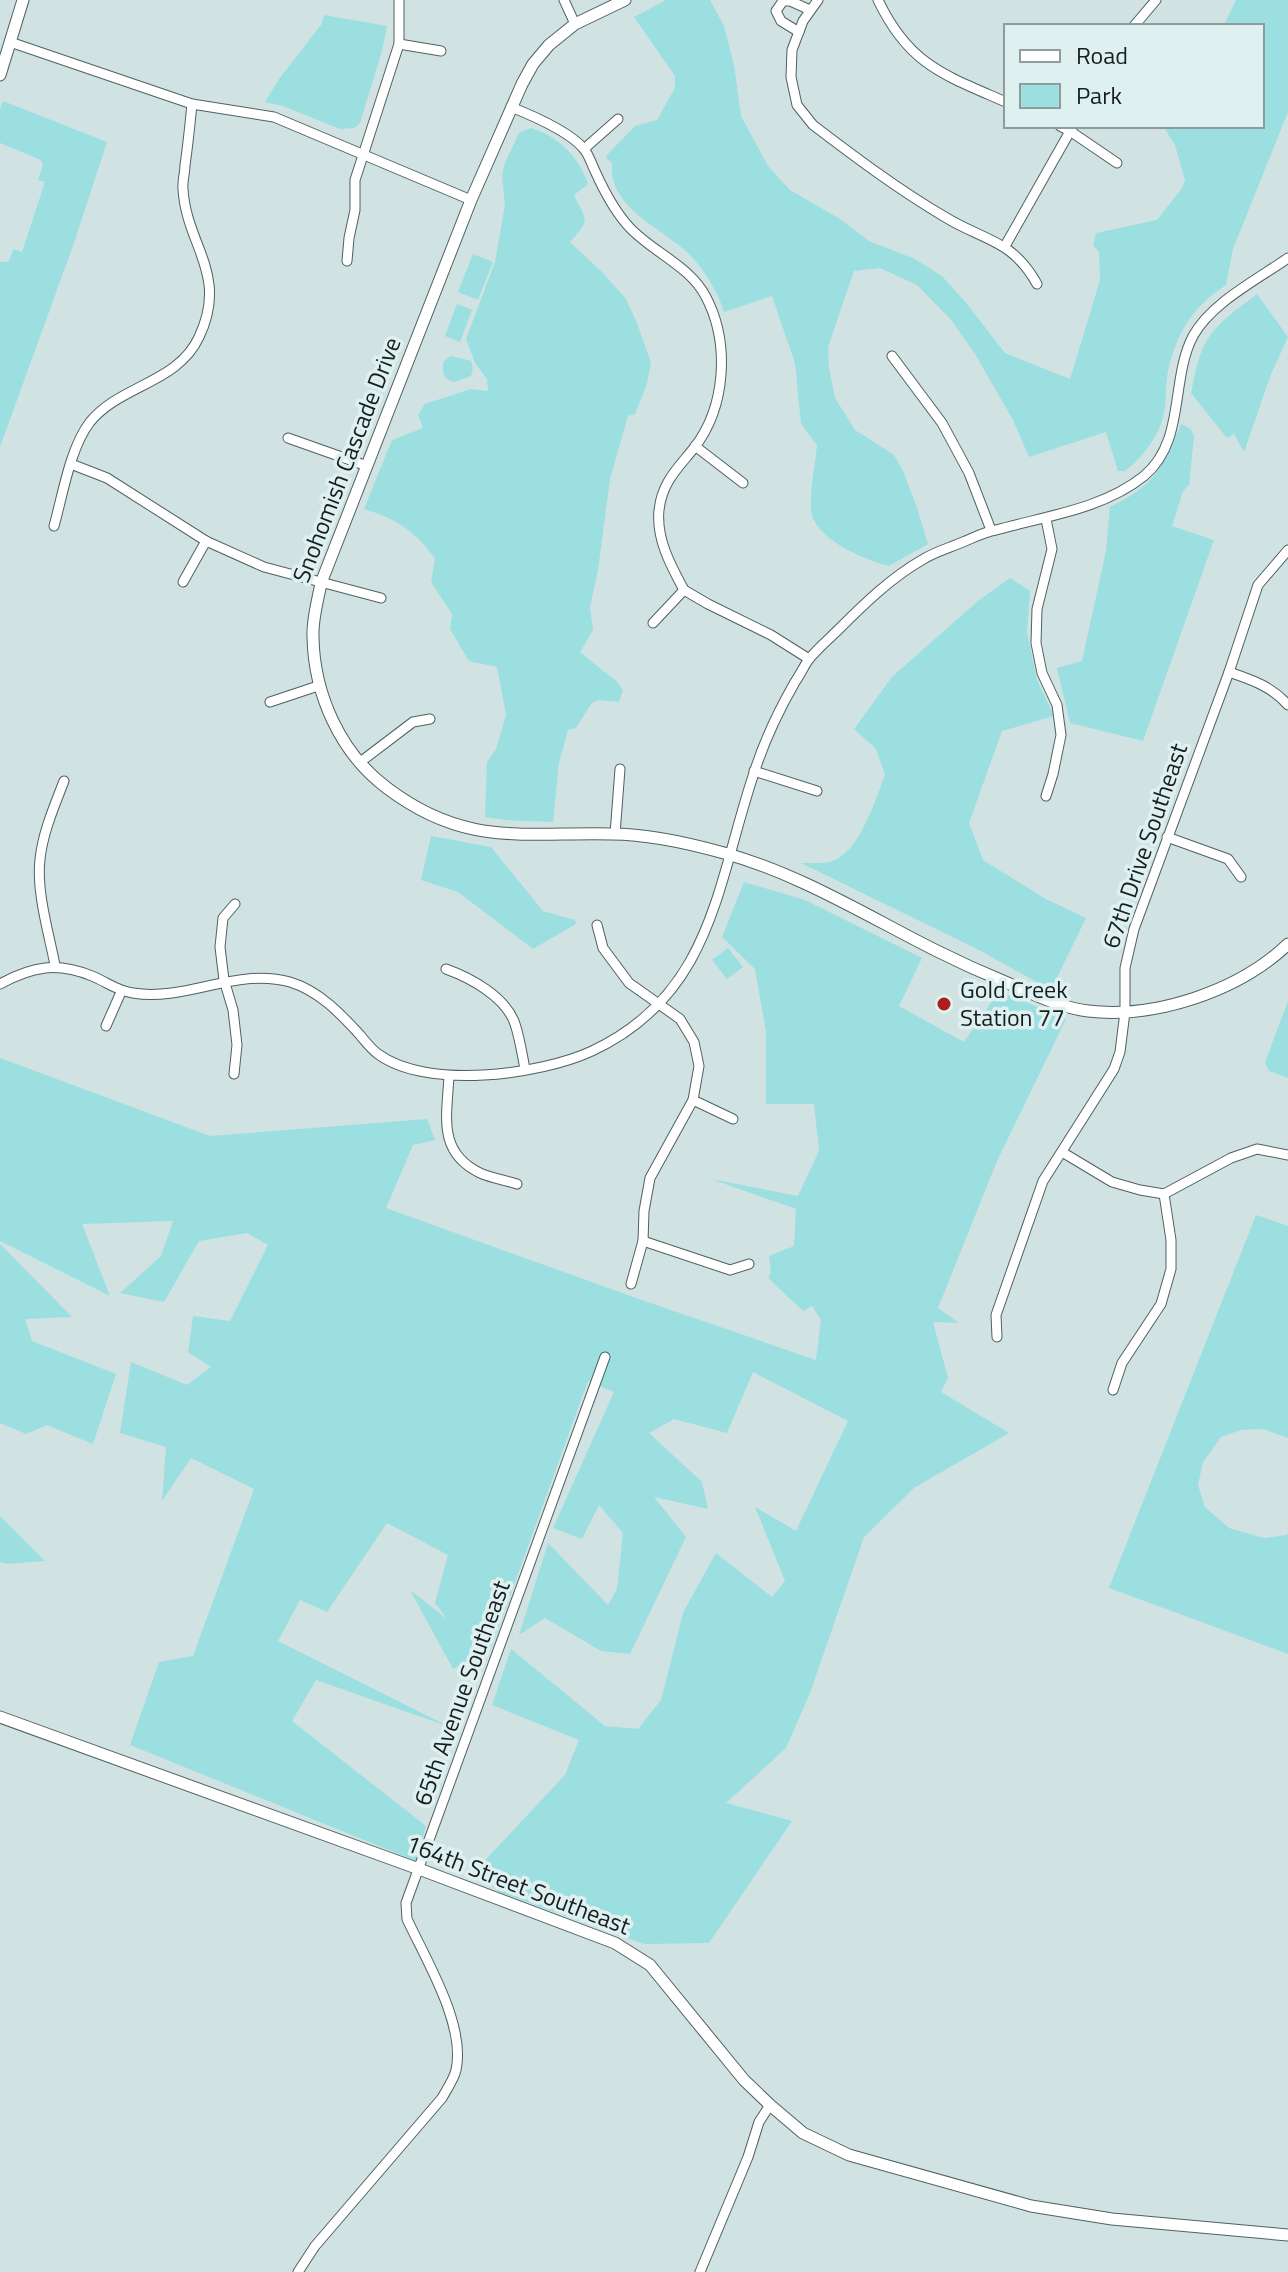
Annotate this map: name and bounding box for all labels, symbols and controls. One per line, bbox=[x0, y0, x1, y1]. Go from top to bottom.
legend bbox=[1004, 24, 1264, 128]
text: Road bbox=[1076, 37, 1128, 73]
text: Park bbox=[1076, 77, 1122, 113]
street label: Snohomish Cascade Drive bbox=[283, 332, 409, 588]
street label: 67th Drive Southeast bbox=[1092, 738, 1196, 953]
place label: Gold Creek Station 77 bbox=[960, 971, 1068, 1035]
marker: Gold Creek Station 77 bbox=[935, 995, 953, 1013]
street label: 65th Avenue Southeast bbox=[404, 1574, 519, 1810]
street label: 164th Street Southeast bbox=[401, 1825, 636, 1944]

